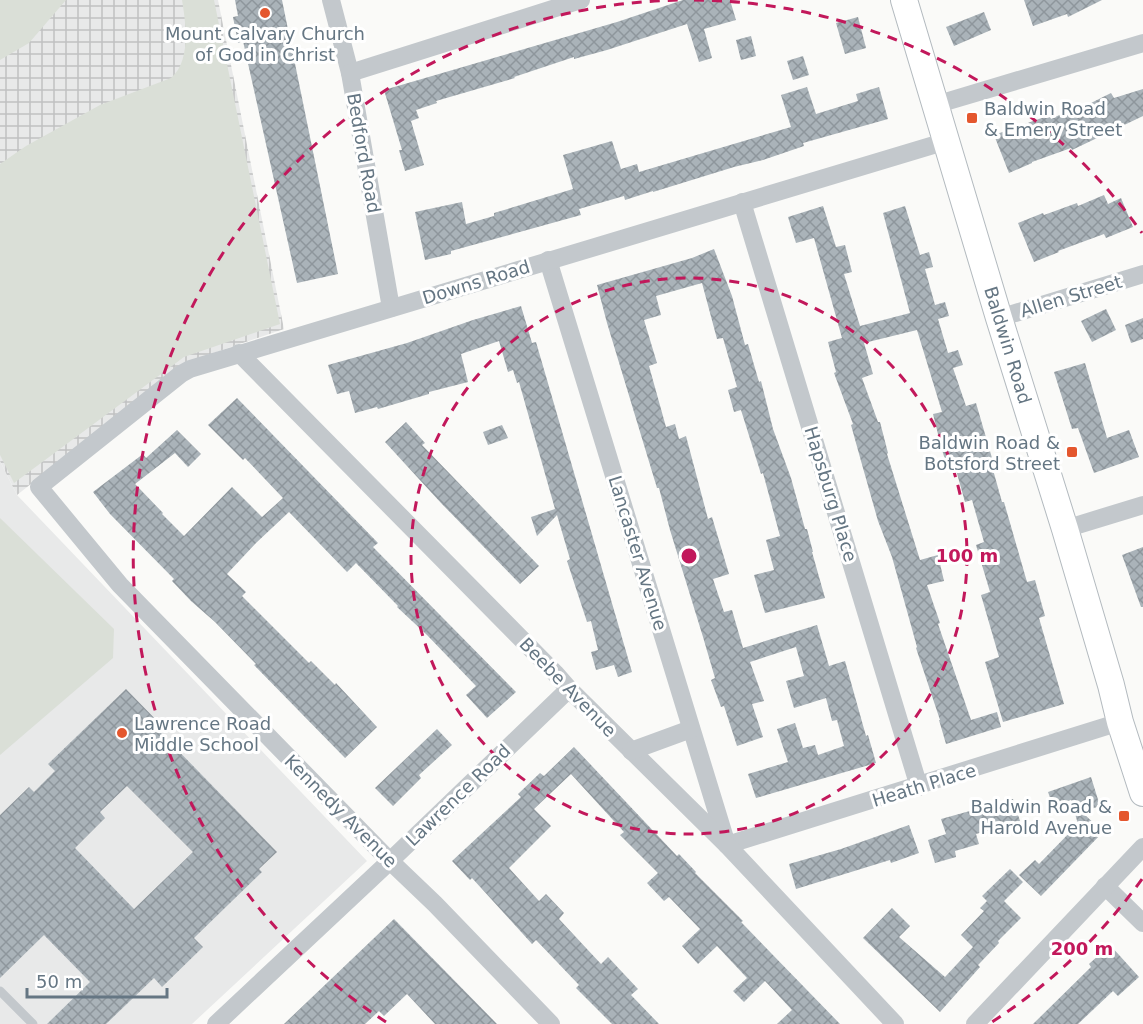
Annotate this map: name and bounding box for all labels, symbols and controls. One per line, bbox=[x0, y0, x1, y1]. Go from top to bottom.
marker: Mount Calvary Church of God in Christ bbox=[258, 6, 272, 20]
place label: Mount Calvary Church of God in Christ bbox=[165, 23, 365, 65]
street label: Bedford Road bbox=[343, 91, 385, 215]
place label: Baldwin Road & Emery Street bbox=[984, 98, 1122, 140]
marker: Baldwin Road & Emery Street bbox=[965, 111, 979, 125]
street label: Downs Road bbox=[420, 256, 532, 308]
street label: Allen Street bbox=[1018, 271, 1124, 321]
street label: Baldwin Road bbox=[980, 284, 1036, 406]
street label: Hapsburg Place bbox=[800, 424, 862, 564]
place label: Baldwin Road & Botsford Street bbox=[918, 432, 1060, 474]
marker: Baldwin Road & Botsford Street bbox=[1065, 445, 1079, 459]
street label: Lancaster Avenue bbox=[604, 473, 672, 633]
text: 100 m bbox=[936, 545, 998, 566]
centre of rings bbox=[679, 546, 699, 566]
street label: Beebe Avenue bbox=[515, 633, 621, 741]
place label: Lawrence Road Middle School bbox=[134, 713, 271, 755]
marker: Lawrence Road Middle School bbox=[115, 726, 129, 740]
street label: Lawrence Road bbox=[401, 740, 515, 850]
street label: Kennedy Avenue bbox=[280, 750, 402, 872]
street label: Heath Place bbox=[869, 759, 979, 811]
place label: Baldwin Road & Harold Avenue bbox=[970, 796, 1112, 838]
marker: Baldwin Road & Harold Avenue bbox=[1117, 809, 1131, 823]
text: 200 m bbox=[1051, 938, 1113, 959]
scale bar bbox=[27, 961, 166, 999]
text: 50 m bbox=[36, 971, 82, 992]

